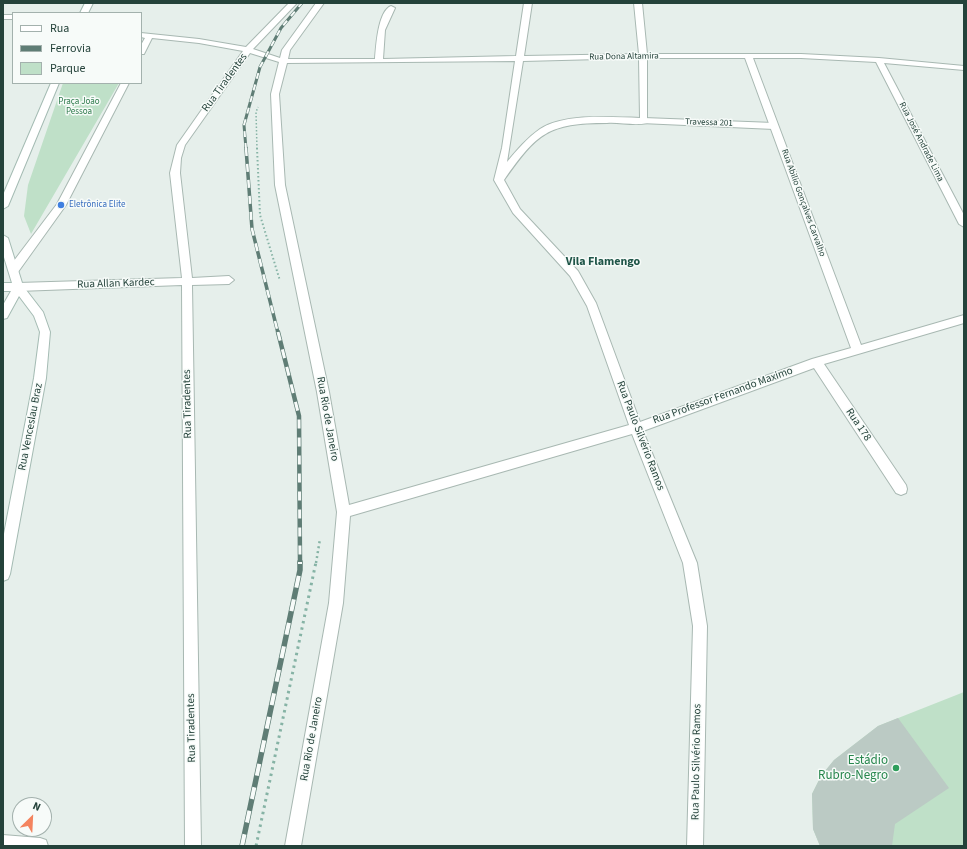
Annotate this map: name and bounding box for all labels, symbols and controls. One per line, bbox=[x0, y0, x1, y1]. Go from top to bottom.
legend bbox=[12, 12, 142, 84]
text: Rua bbox=[50, 20, 69, 37]
text: Ferrovia bbox=[50, 40, 91, 57]
street label: Rua Tiradentes bbox=[199, 51, 251, 115]
street label: Rua Dona Altamira bbox=[589, 51, 659, 63]
text: Parque bbox=[50, 60, 86, 77]
park label: Praça João Pessoa bbox=[58, 97, 100, 118]
street label: Rua José Andrade Lima bbox=[896, 100, 946, 184]
street label: Travessa 201 bbox=[685, 117, 733, 129]
street label: Rua Abilio Gonçalves Carvalho bbox=[778, 148, 828, 258]
marker: Eletrônica Elite bbox=[56, 200, 66, 210]
place label: Eletrônica Elite bbox=[69, 200, 125, 210]
district label: Vila Flamengo bbox=[566, 255, 640, 269]
street label: Rua Allan Kardec bbox=[77, 276, 155, 292]
street label: Rua Professor Fernando Maximo bbox=[651, 364, 795, 428]
street label: Rua Tiradentes bbox=[181, 369, 195, 439]
street label: Rua Rio de Janeiro bbox=[313, 376, 341, 462]
street label: Rua Paulo Silvério Ramos bbox=[613, 379, 667, 493]
street label: Rua Venceslau Braz bbox=[16, 382, 46, 472]
street label: Rua 178 bbox=[842, 406, 874, 444]
street label: Rua Tiradentes bbox=[185, 693, 199, 763]
street label: Rua Rio de Janeiro bbox=[298, 696, 326, 782]
street label: Rua Paulo Silvério Ramos bbox=[689, 704, 705, 820]
place label: Estádio Rubro-Negro bbox=[818, 753, 888, 784]
marker: Estádio Rubro-Negro bbox=[891, 763, 901, 773]
north arrow bbox=[12, 797, 52, 837]
text: N bbox=[30, 798, 43, 815]

